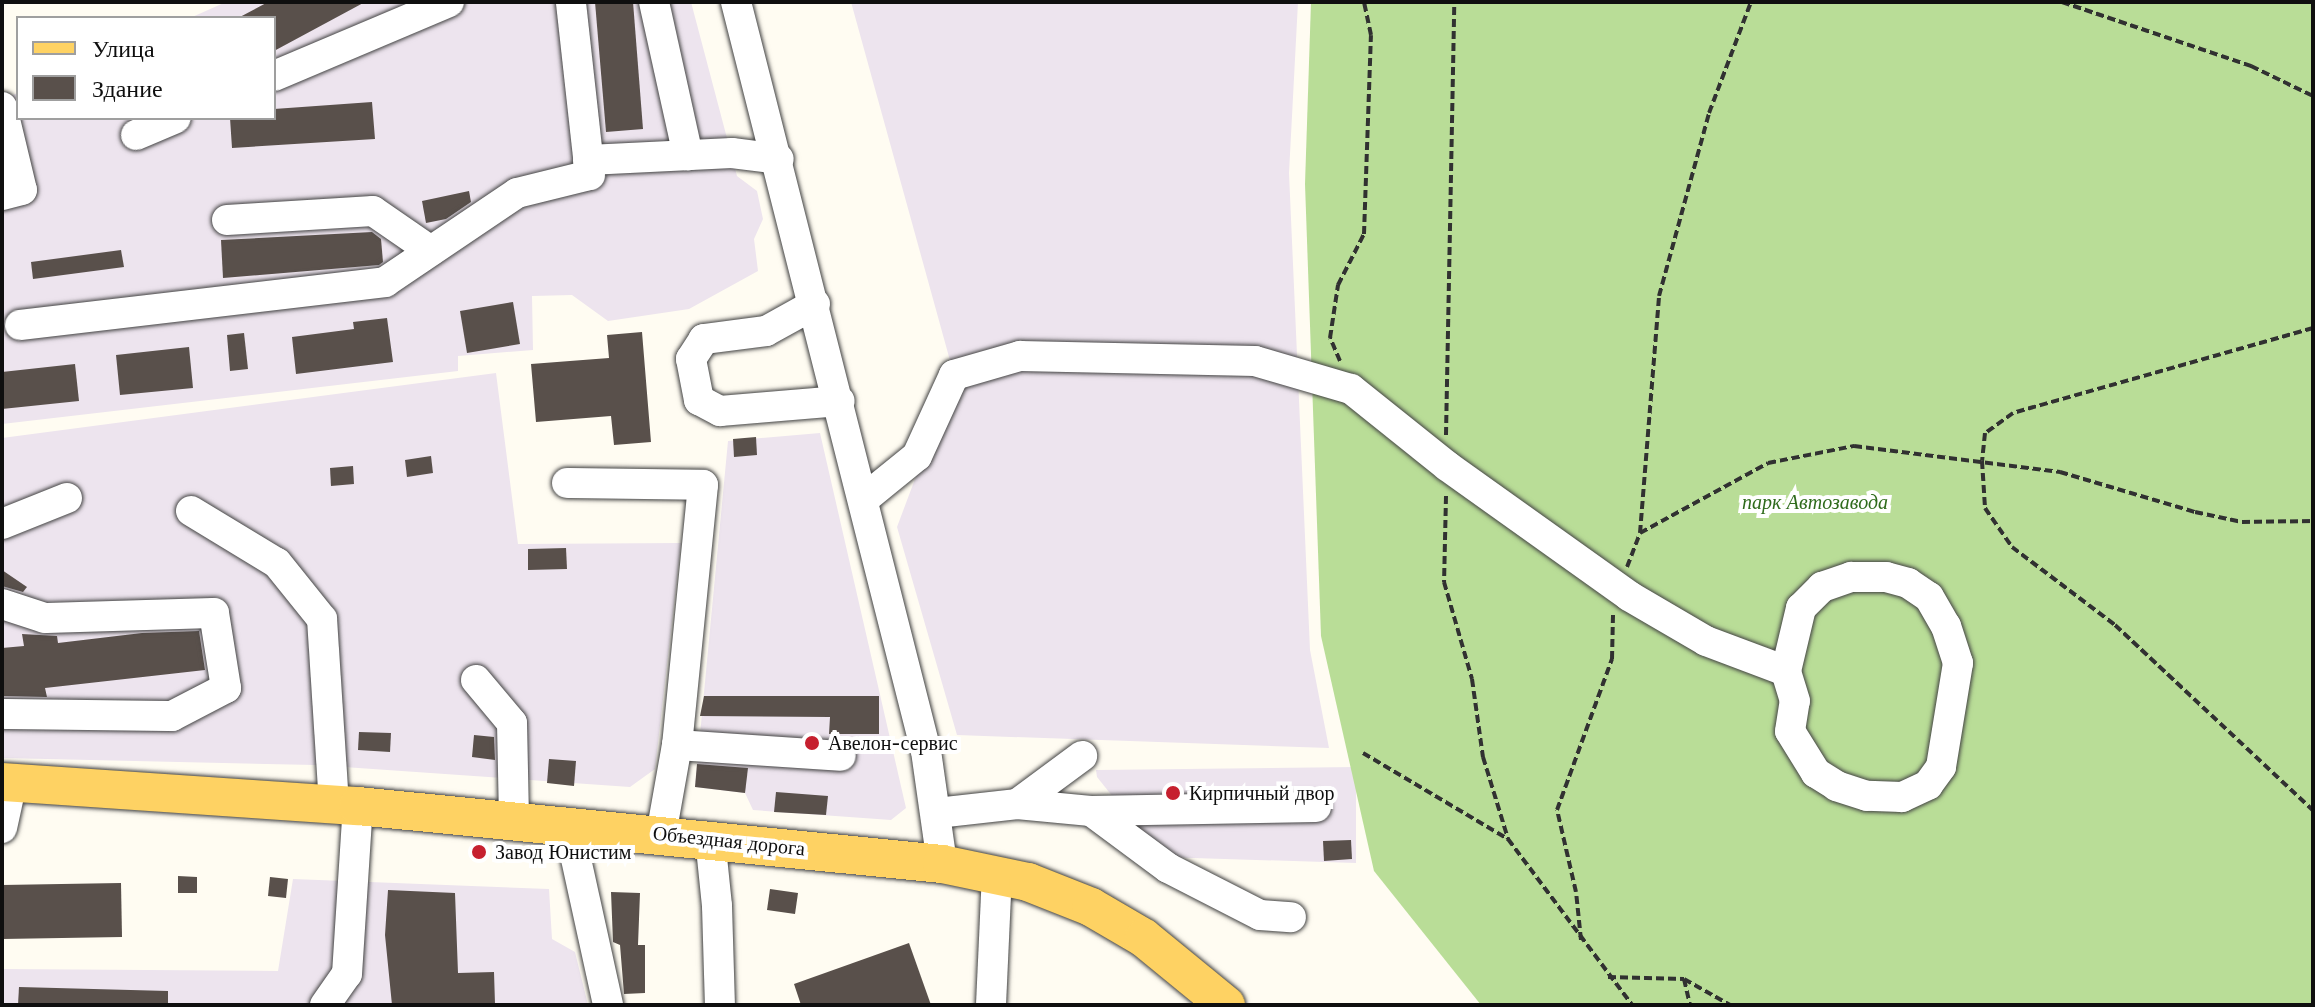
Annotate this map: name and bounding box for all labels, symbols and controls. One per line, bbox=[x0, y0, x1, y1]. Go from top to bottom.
legend bbox=[16, 16, 276, 120]
text: Улица bbox=[92, 34, 155, 63]
text: Здание bbox=[92, 74, 163, 103]
park label: парк Автозавода bbox=[1742, 490, 1888, 514]
place label: Авелон-сервис bbox=[828, 731, 958, 755]
marker: Авелон-сервис bbox=[803, 734, 821, 752]
place label: Кирпичный двор bbox=[1189, 781, 1335, 805]
marker: Кирпичный двор bbox=[1164, 784, 1182, 802]
street label: Объездная дорога bbox=[652, 821, 806, 861]
place label: Завод Юнистим bbox=[495, 840, 631, 864]
marker: Завод Юнистим bbox=[470, 843, 488, 861]

